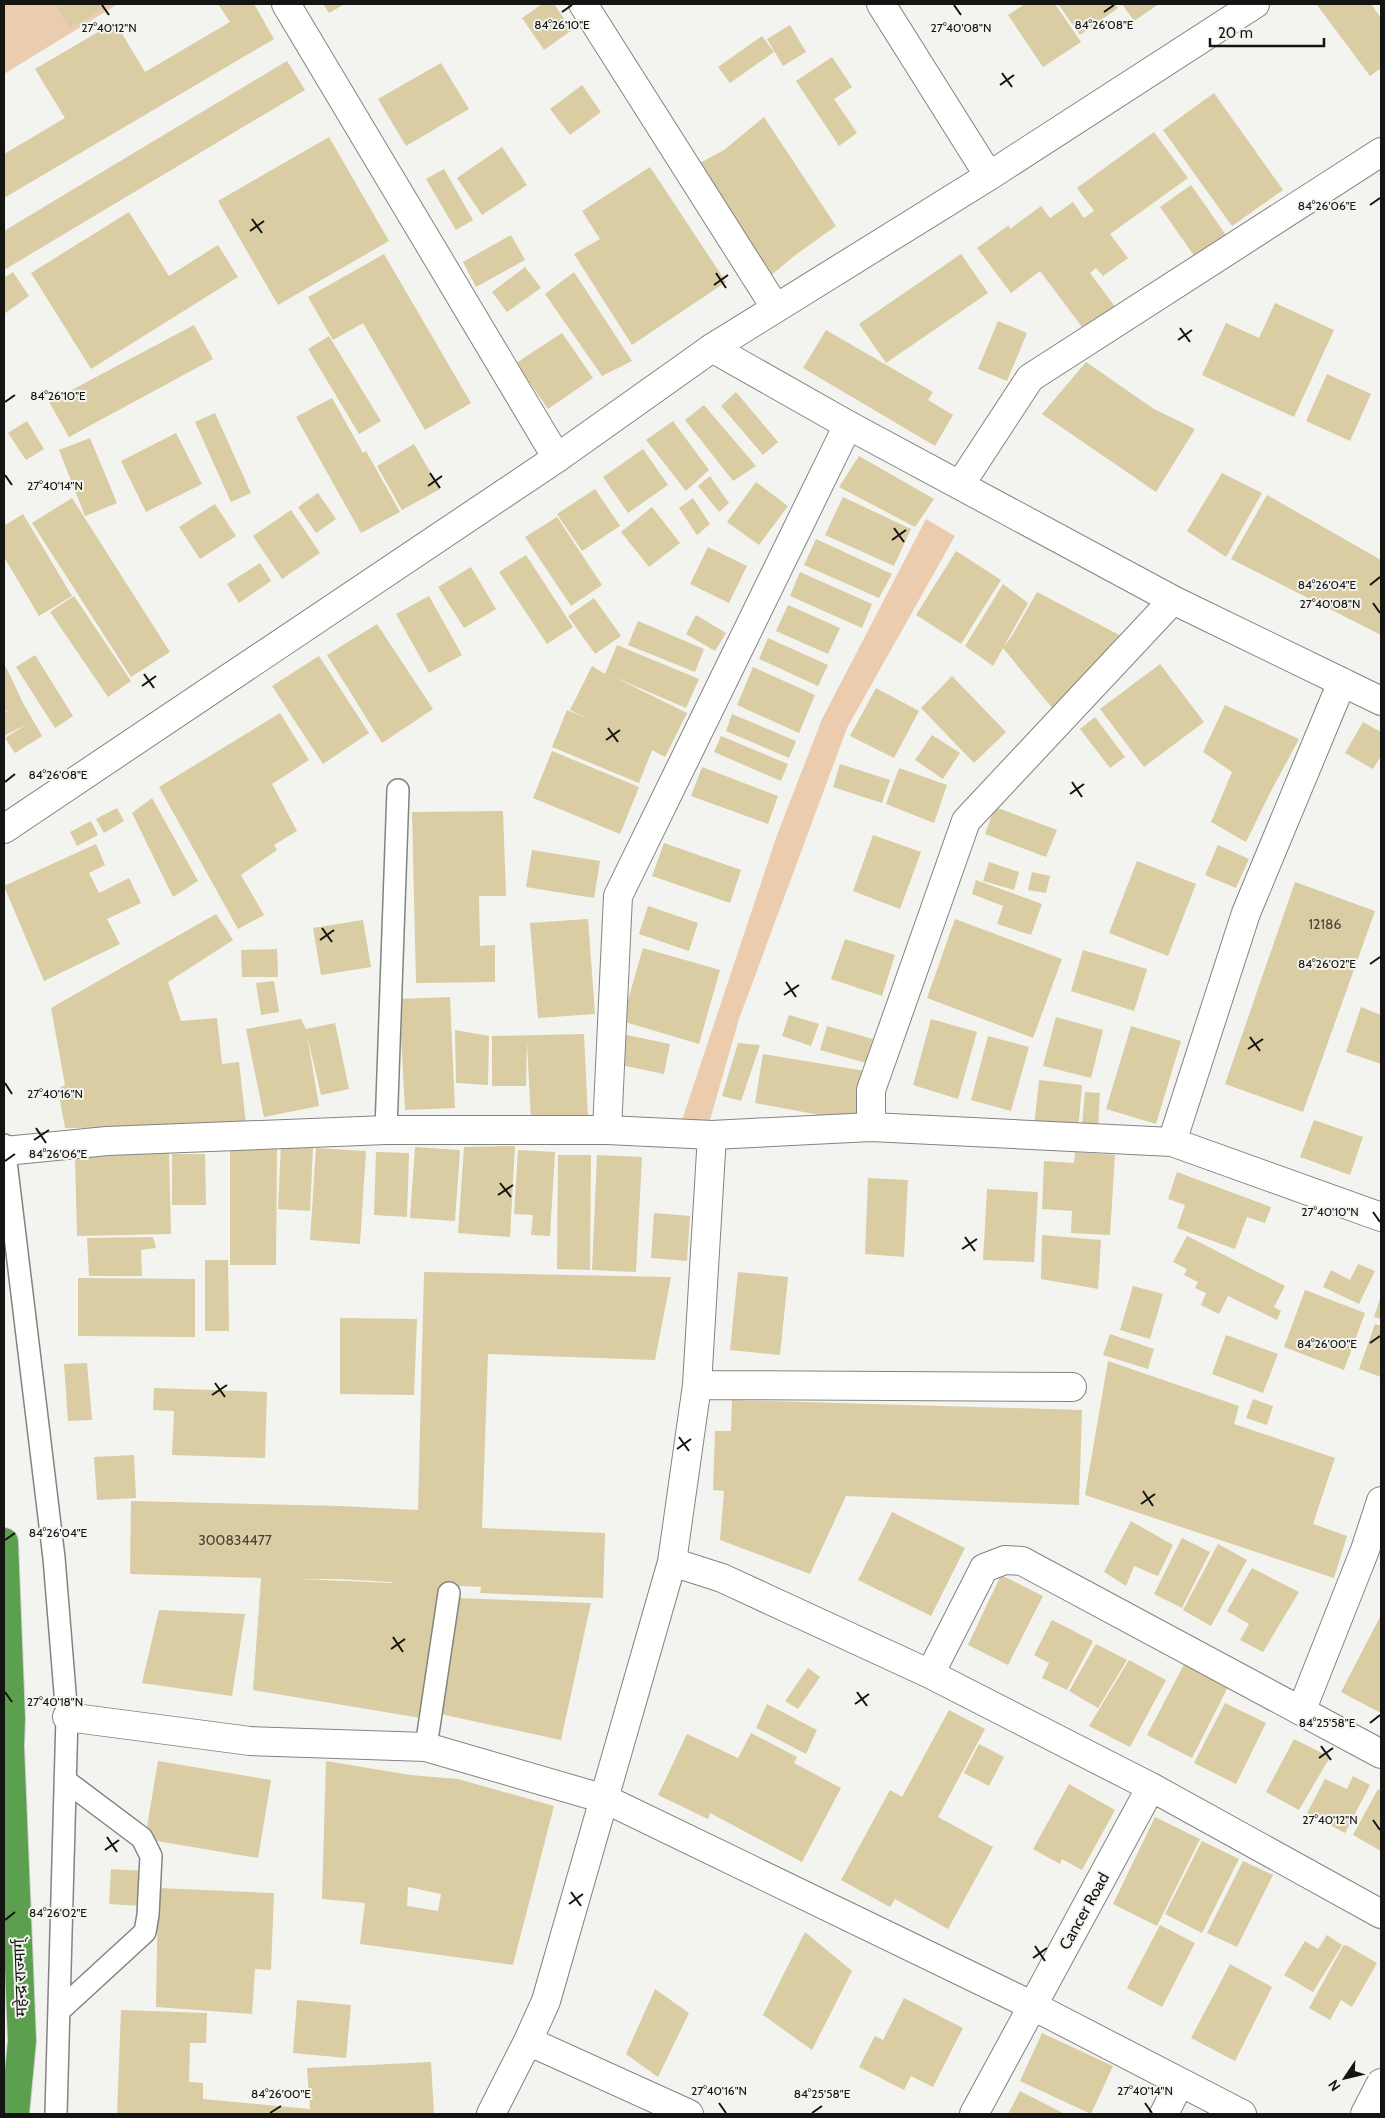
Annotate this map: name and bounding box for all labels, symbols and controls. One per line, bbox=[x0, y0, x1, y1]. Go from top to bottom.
scale bar bbox=[1210, 15, 1324, 47]
text: 84°26'10"E bbox=[534, 17, 590, 32]
text: 84°26'08"E bbox=[1075, 17, 1134, 32]
text: 27°40'12"N bbox=[81, 20, 137, 35]
text: 27°40'08"N bbox=[931, 20, 991, 35]
text: 20 m bbox=[1218, 24, 1253, 42]
text: 84°26'06"E bbox=[1298, 198, 1357, 213]
text: 84°26'10"E bbox=[30, 388, 86, 403]
text: 27°40'14"N bbox=[27, 478, 83, 493]
text: 84°26'04"E bbox=[1298, 577, 1357, 592]
text: 27°40'08"N bbox=[1300, 596, 1360, 611]
text: 84°26'08"E bbox=[29, 767, 88, 782]
house number: 12186 bbox=[1309, 915, 1341, 933]
text: 84°26'02"E bbox=[1298, 956, 1356, 971]
text: 27°40'16"N bbox=[27, 1086, 83, 1101]
text: 84°26'06"E bbox=[29, 1146, 88, 1161]
text: 27°40'10"N bbox=[1301, 1204, 1359, 1219]
text: 84°26'00"E bbox=[1297, 1336, 1357, 1351]
text: 84°26'04"E bbox=[29, 1525, 88, 1540]
house number: 300834477 bbox=[198, 1531, 272, 1549]
text: 27°40'18"N bbox=[27, 1694, 83, 1709]
text: 84°25'58"E bbox=[1299, 1715, 1356, 1730]
text: 27°40'12"N bbox=[1302, 1812, 1358, 1827]
street label: Cancer Road bbox=[1055, 1869, 1113, 1953]
text: 84°26'02"E bbox=[29, 1905, 87, 1920]
street label: महेन्द्र राज्मार्ग् bbox=[9, 1936, 32, 2017]
north arrow bbox=[1320, 2053, 1370, 2103]
text: N bbox=[1324, 2076, 1345, 2095]
text: 27°40'16"N bbox=[691, 2083, 747, 2098]
text: 27°40'14"N bbox=[1117, 2083, 1173, 2098]
text: 84°26'00"E bbox=[251, 2086, 311, 2101]
text: 84°25'58"E bbox=[794, 2086, 851, 2101]

